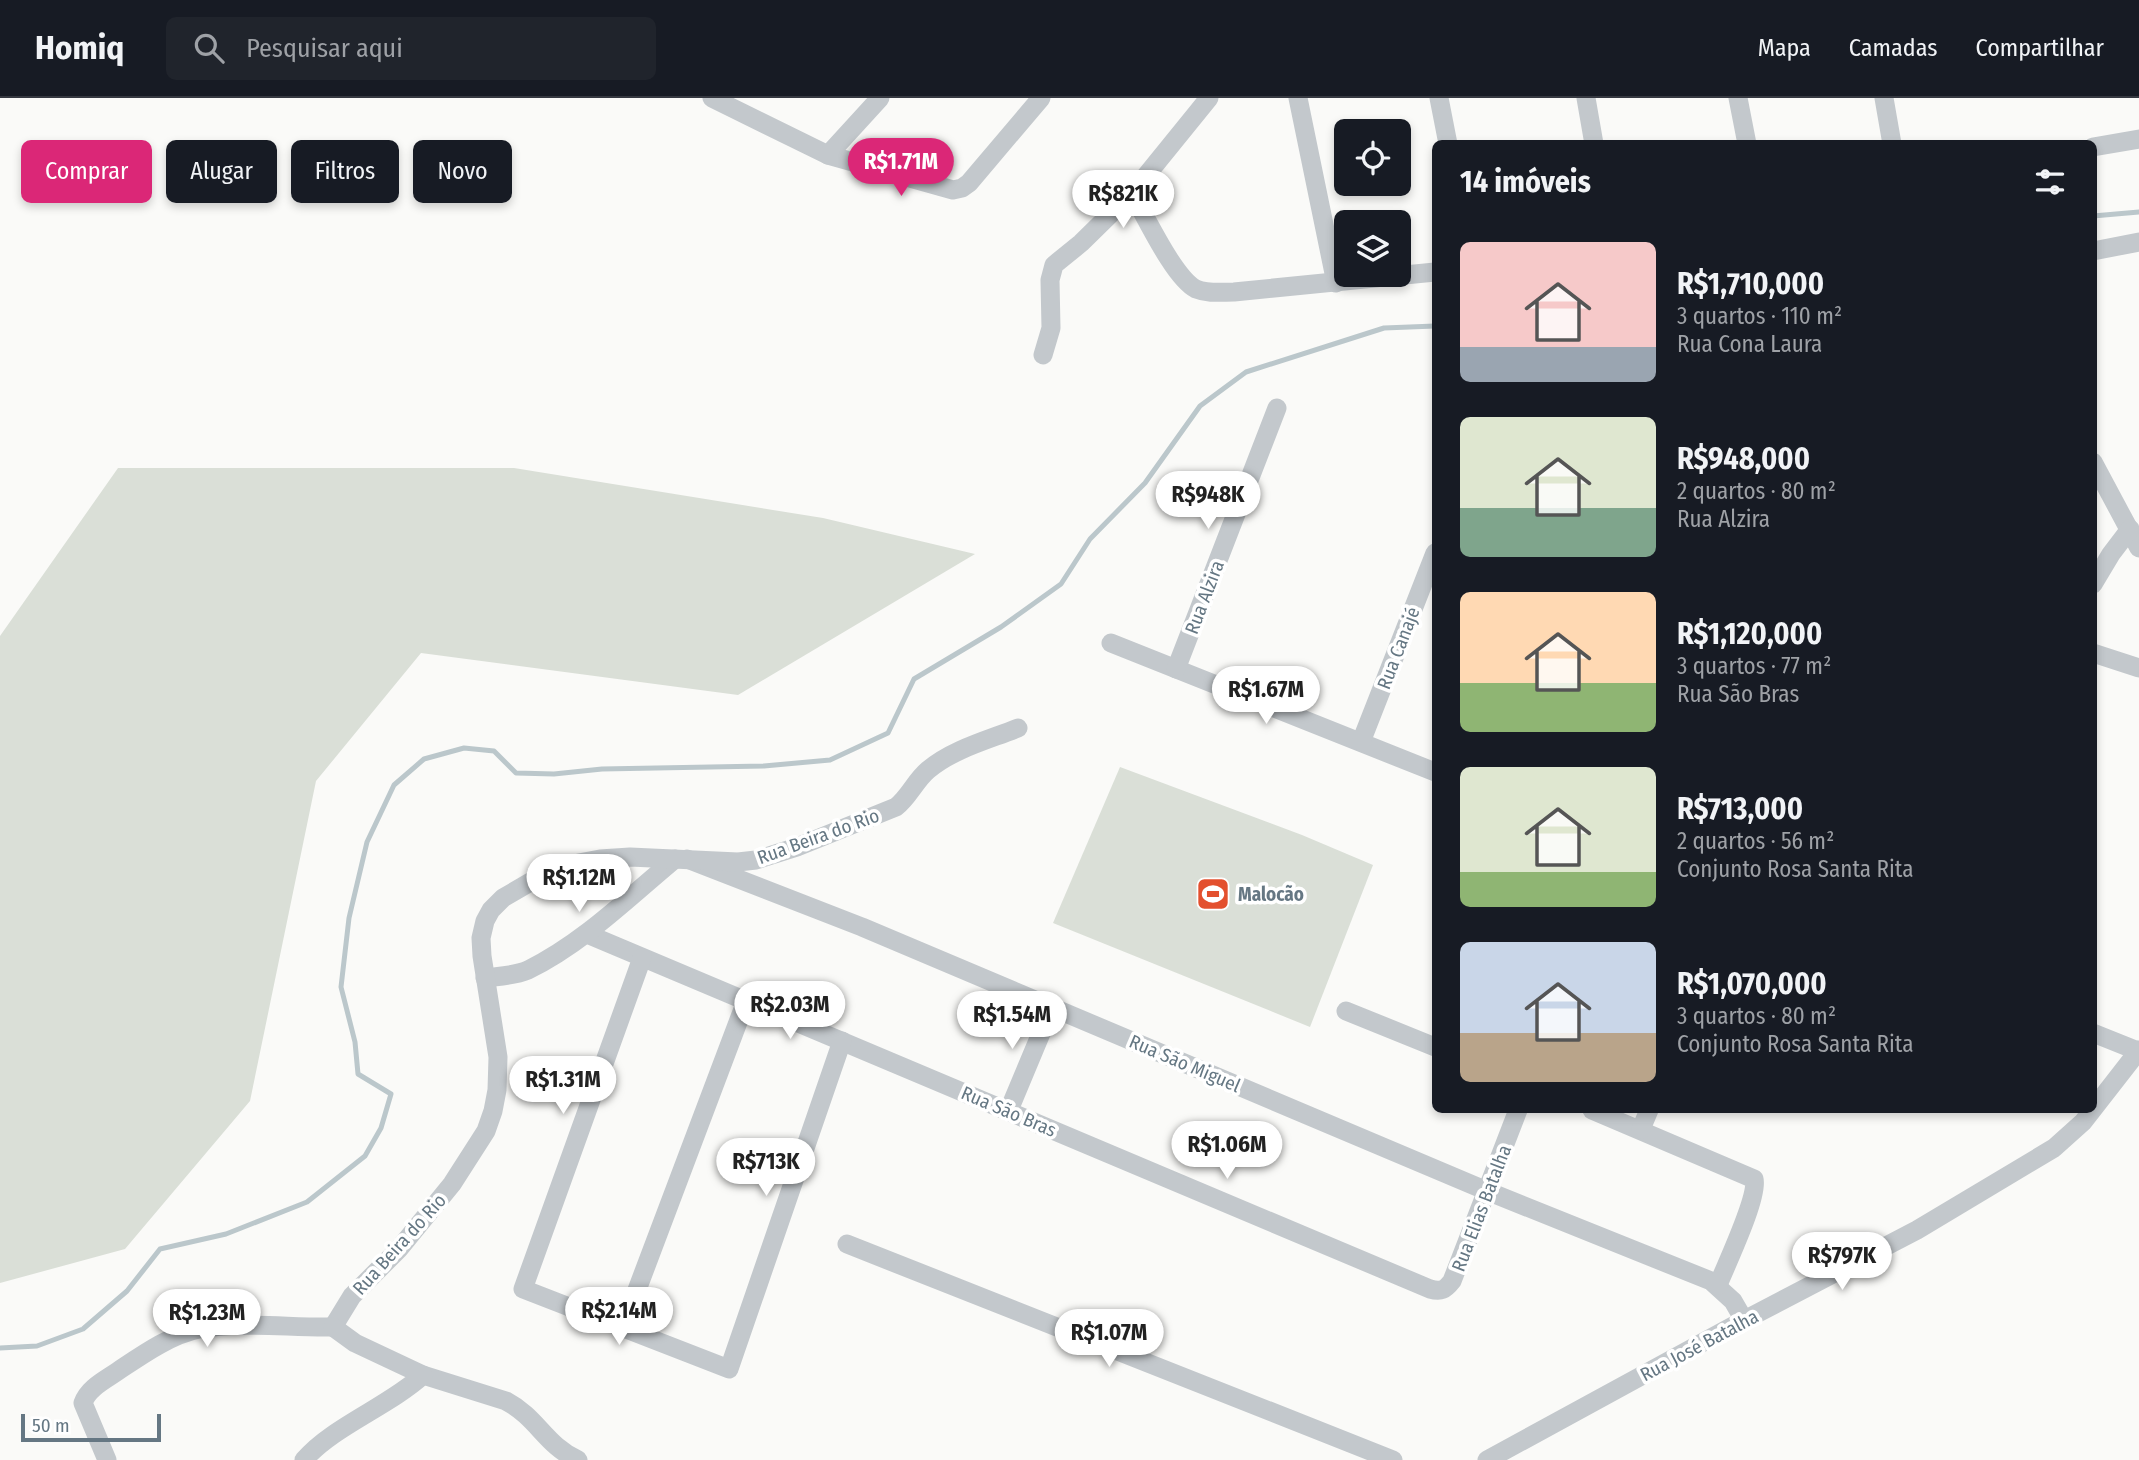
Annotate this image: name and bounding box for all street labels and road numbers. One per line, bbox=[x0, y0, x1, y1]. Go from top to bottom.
street label: Rua Alzira bbox=[1180, 557, 1229, 637]
street label: Rua Canajé bbox=[1372, 604, 1425, 693]
street label: Rua Beira do Rio bbox=[754, 804, 882, 869]
street label: Rua São Miguel bbox=[1126, 1030, 1244, 1097]
street label: Rua São Bras bbox=[958, 1081, 1060, 1142]
street label: Rua Elias Batalha bbox=[1447, 1142, 1516, 1275]
street label: Rua Beira do Rio bbox=[348, 1189, 451, 1300]
street label: Rua José Batalha bbox=[1636, 1305, 1762, 1386]

